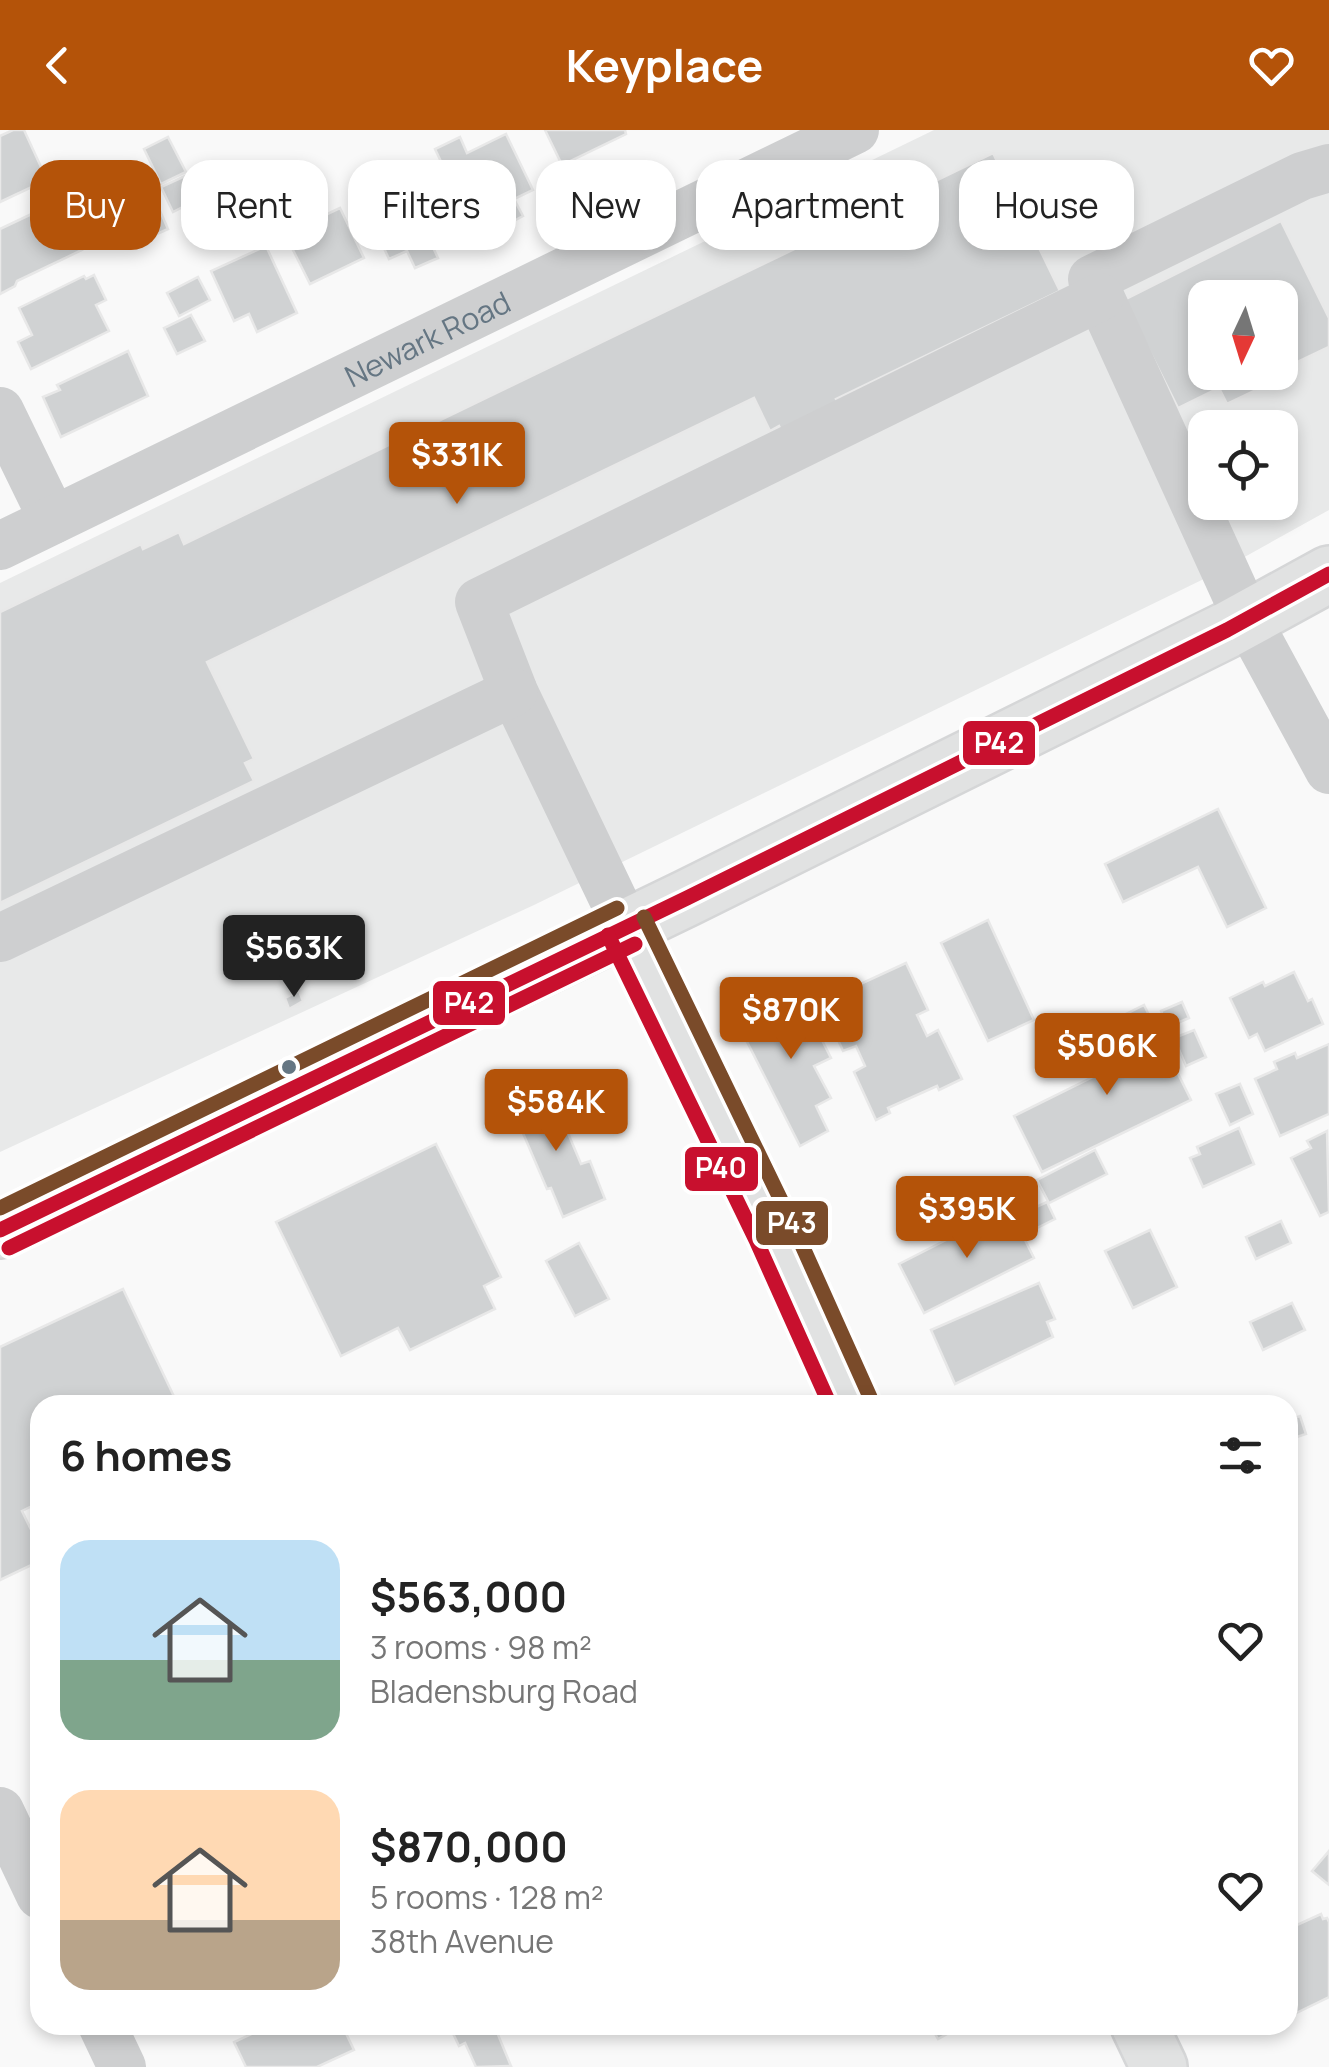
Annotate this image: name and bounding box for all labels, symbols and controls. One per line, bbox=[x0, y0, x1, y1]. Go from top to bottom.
text: Keyplace bbox=[566, 34, 763, 96]
icon: back bbox=[30, 38, 85, 93]
icon: heart bbox=[1244, 38, 1299, 93]
chip: Buy bbox=[30, 160, 161, 250]
chip: Rent bbox=[181, 160, 328, 250]
chip: Filters bbox=[348, 160, 516, 250]
chip: New bbox=[536, 160, 676, 250]
chip: Apartment bbox=[696, 160, 939, 250]
chip: House bbox=[959, 160, 1134, 250]
north arrow bbox=[1188, 280, 1298, 390]
map controls bbox=[1188, 280, 1298, 520]
street label: Newark Road bbox=[338, 281, 517, 396]
button: locate bbox=[1188, 410, 1298, 520]
pin: $331K bbox=[387, 422, 527, 507]
text: $331K bbox=[411, 432, 503, 476]
line badge: P42 bbox=[961, 719, 1037, 767]
text: P42 bbox=[974, 723, 1024, 761]
pin: $563K bbox=[224, 915, 364, 1000]
text: $563K bbox=[245, 925, 343, 969]
pin: $870K bbox=[721, 977, 861, 1062]
line badge: P42 bbox=[431, 979, 507, 1027]
text: P42 bbox=[444, 983, 494, 1021]
text: $870K bbox=[742, 987, 840, 1031]
pin: $506K bbox=[1037, 1013, 1177, 1098]
text: $506K bbox=[1057, 1023, 1157, 1067]
unlabelled marker bbox=[279, 1057, 299, 1077]
pin: $584K bbox=[486, 1069, 626, 1154]
text: $584K bbox=[507, 1079, 605, 1123]
line badge: P40 bbox=[683, 1145, 760, 1193]
text: P40 bbox=[695, 1148, 747, 1186]
pin: $395K bbox=[897, 1176, 1037, 1261]
text: $395K bbox=[918, 1186, 1016, 1230]
line badge: P43 bbox=[754, 1199, 830, 1247]
text: P43 bbox=[767, 1203, 817, 1241]
text: 6 homes bbox=[60, 1426, 232, 1484]
icon: filters bbox=[1213, 1428, 1268, 1483]
text: $563,000 bbox=[370, 1567, 567, 1625]
icon: home bbox=[140, 1580, 260, 1700]
icon: heart bbox=[1213, 1613, 1268, 1668]
text: 3 rooms · 98 m² bbox=[370, 1625, 592, 1669]
text: Bladensburg Road bbox=[370, 1669, 638, 1713]
text: $870,000 bbox=[370, 1817, 568, 1875]
icon: home bbox=[140, 1830, 260, 1950]
icon: heart bbox=[1213, 1863, 1268, 1918]
text: 5 rooms · 128 m² bbox=[370, 1875, 604, 1919]
text: 38th Avenue bbox=[370, 1919, 554, 1963]

